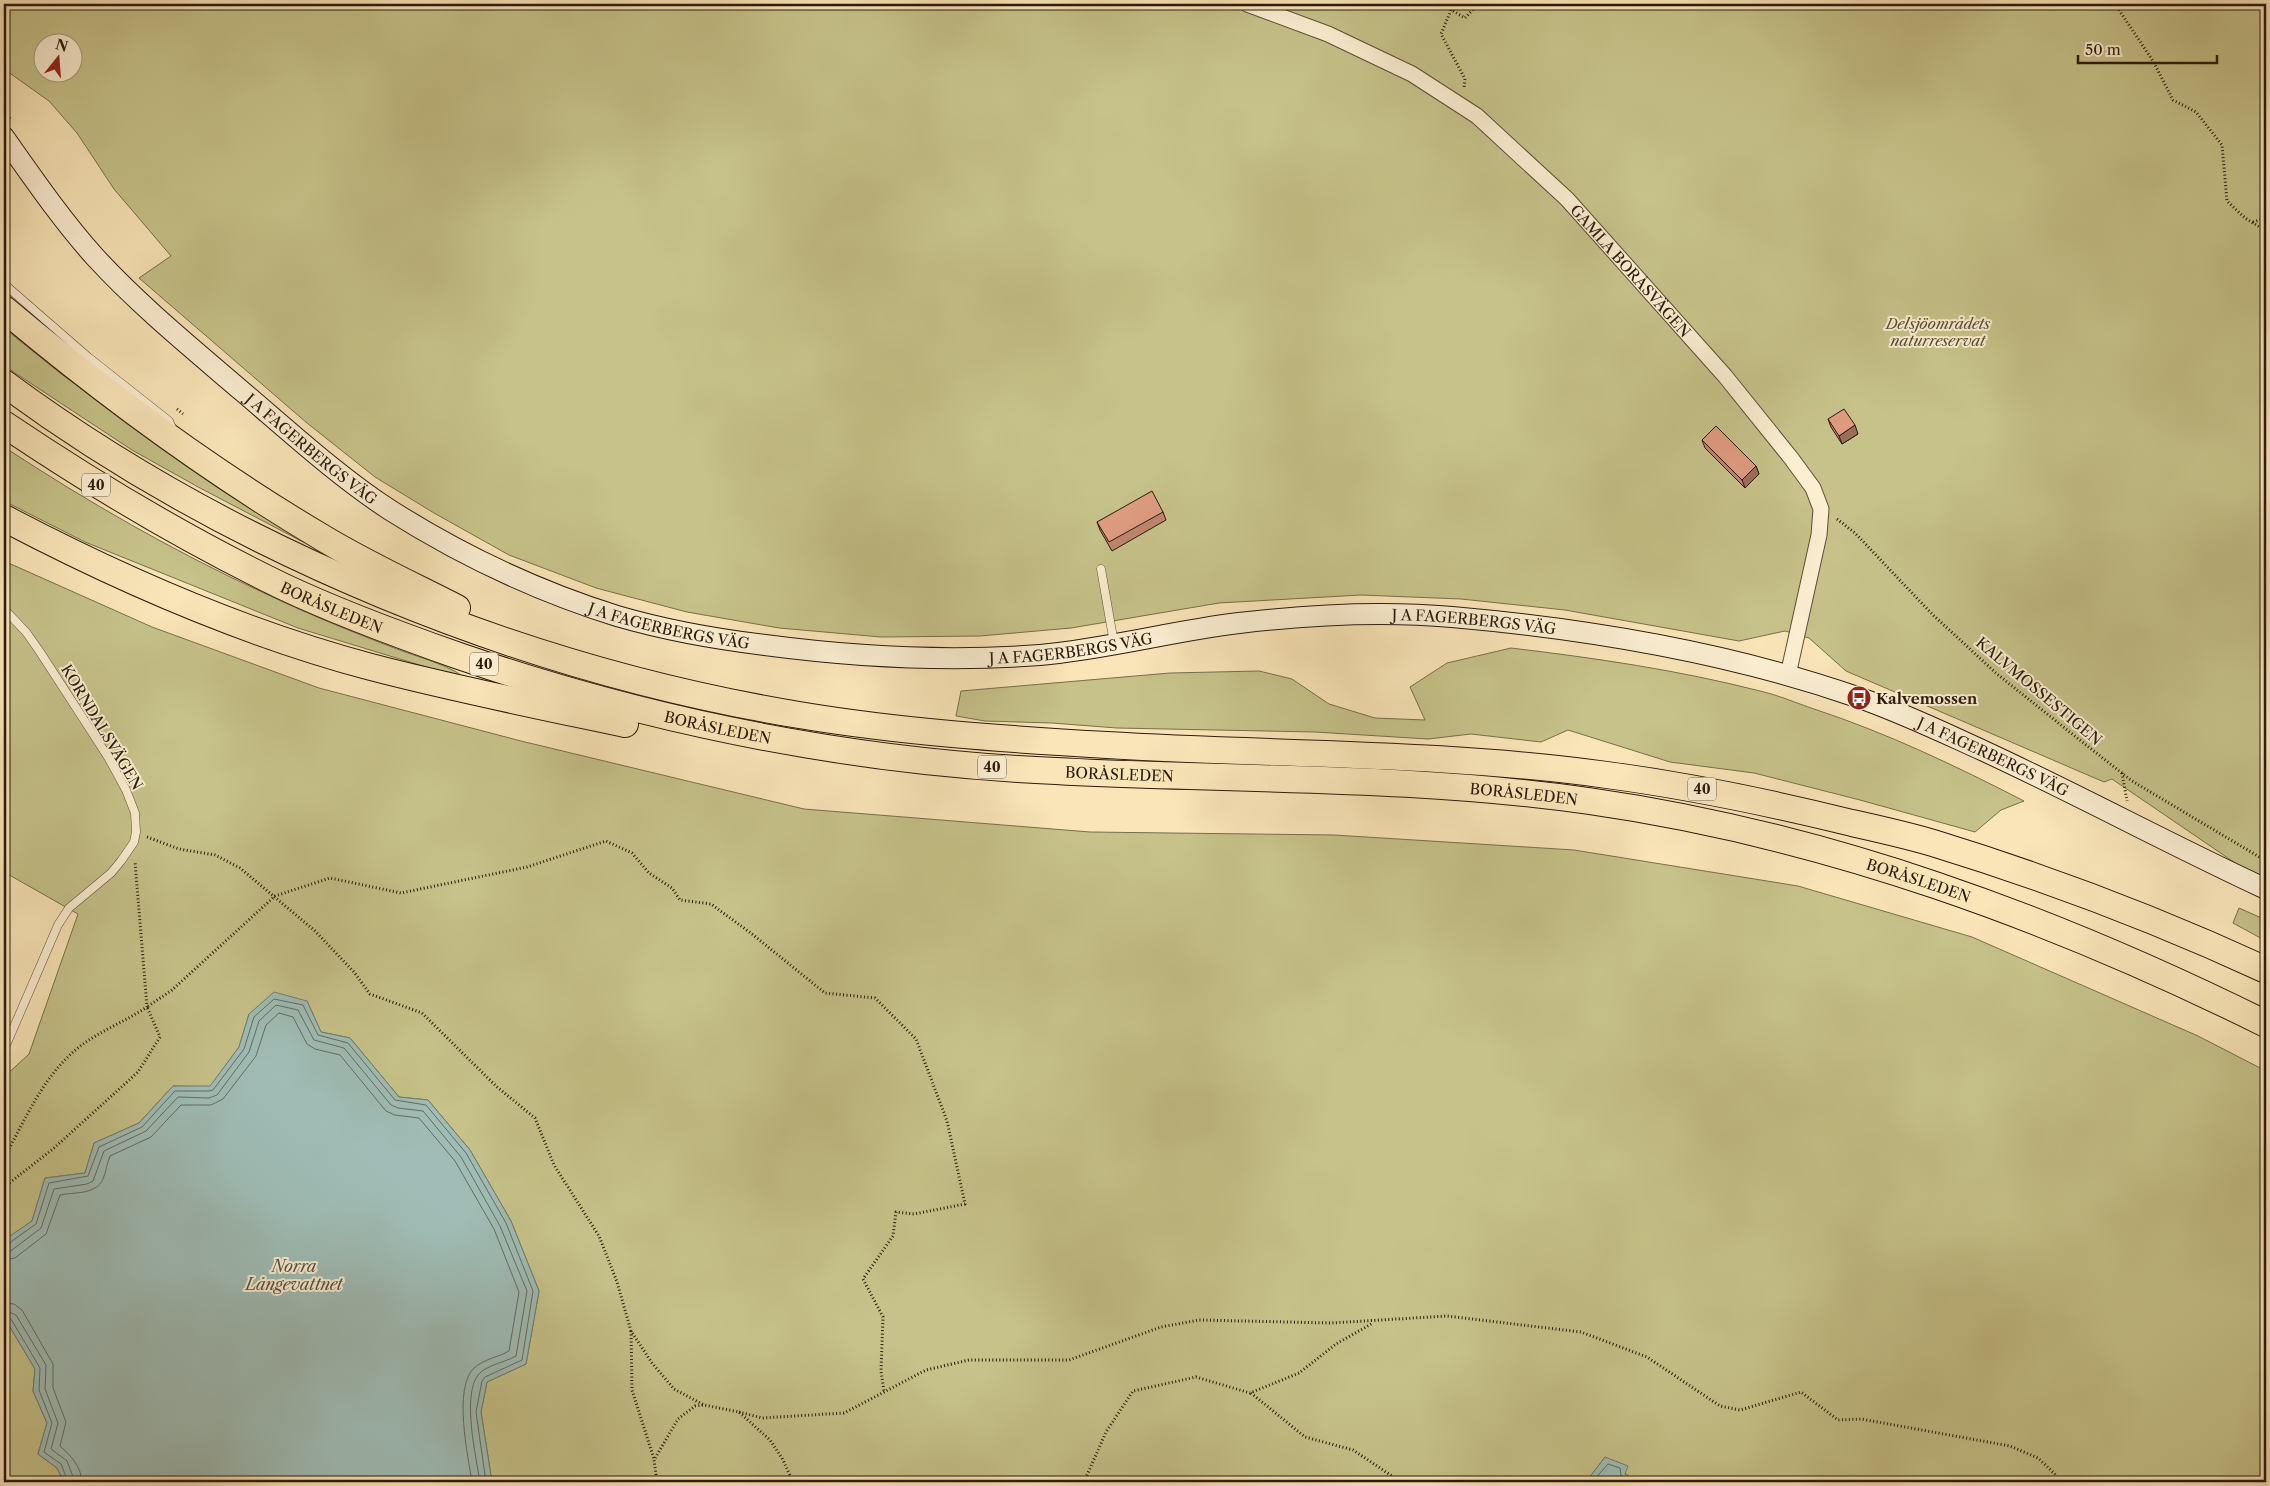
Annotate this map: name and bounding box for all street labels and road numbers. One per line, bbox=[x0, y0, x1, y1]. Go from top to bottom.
street label: GAMLA BORÅSVÄGEN bbox=[1567, 200, 1695, 341]
street label: J A FAGERBERGS VÄG bbox=[240, 388, 381, 508]
road number: 40 bbox=[82, 474, 110, 496]
street label: BORÅSLEDEN bbox=[278, 577, 385, 637]
street label: J A FAGERBERGS VÄG bbox=[584, 597, 751, 652]
street label: J A FAGERBERGS VÄG bbox=[1390, 605, 1557, 638]
street label: J A FAGERBERGS VÄG bbox=[987, 628, 1154, 667]
street label: KALVMOSSESTIGEN bbox=[1972, 633, 2106, 749]
road number: 40 bbox=[470, 652, 498, 676]
street label: KORNDALSVÄGEN bbox=[57, 661, 147, 793]
street label: BORÅSLEDEN bbox=[662, 706, 773, 748]
street label: J A FAGERBERGS VÄG bbox=[1913, 712, 2072, 800]
road number: 40 bbox=[978, 756, 1006, 779]
street label: BORÅSLEDEN bbox=[1065, 762, 1174, 785]
road number: 40 bbox=[1688, 778, 1716, 801]
street label: BORÅSLEDEN bbox=[1469, 779, 1579, 809]
street label: BORÅSLEDEN bbox=[1864, 854, 1973, 906]

